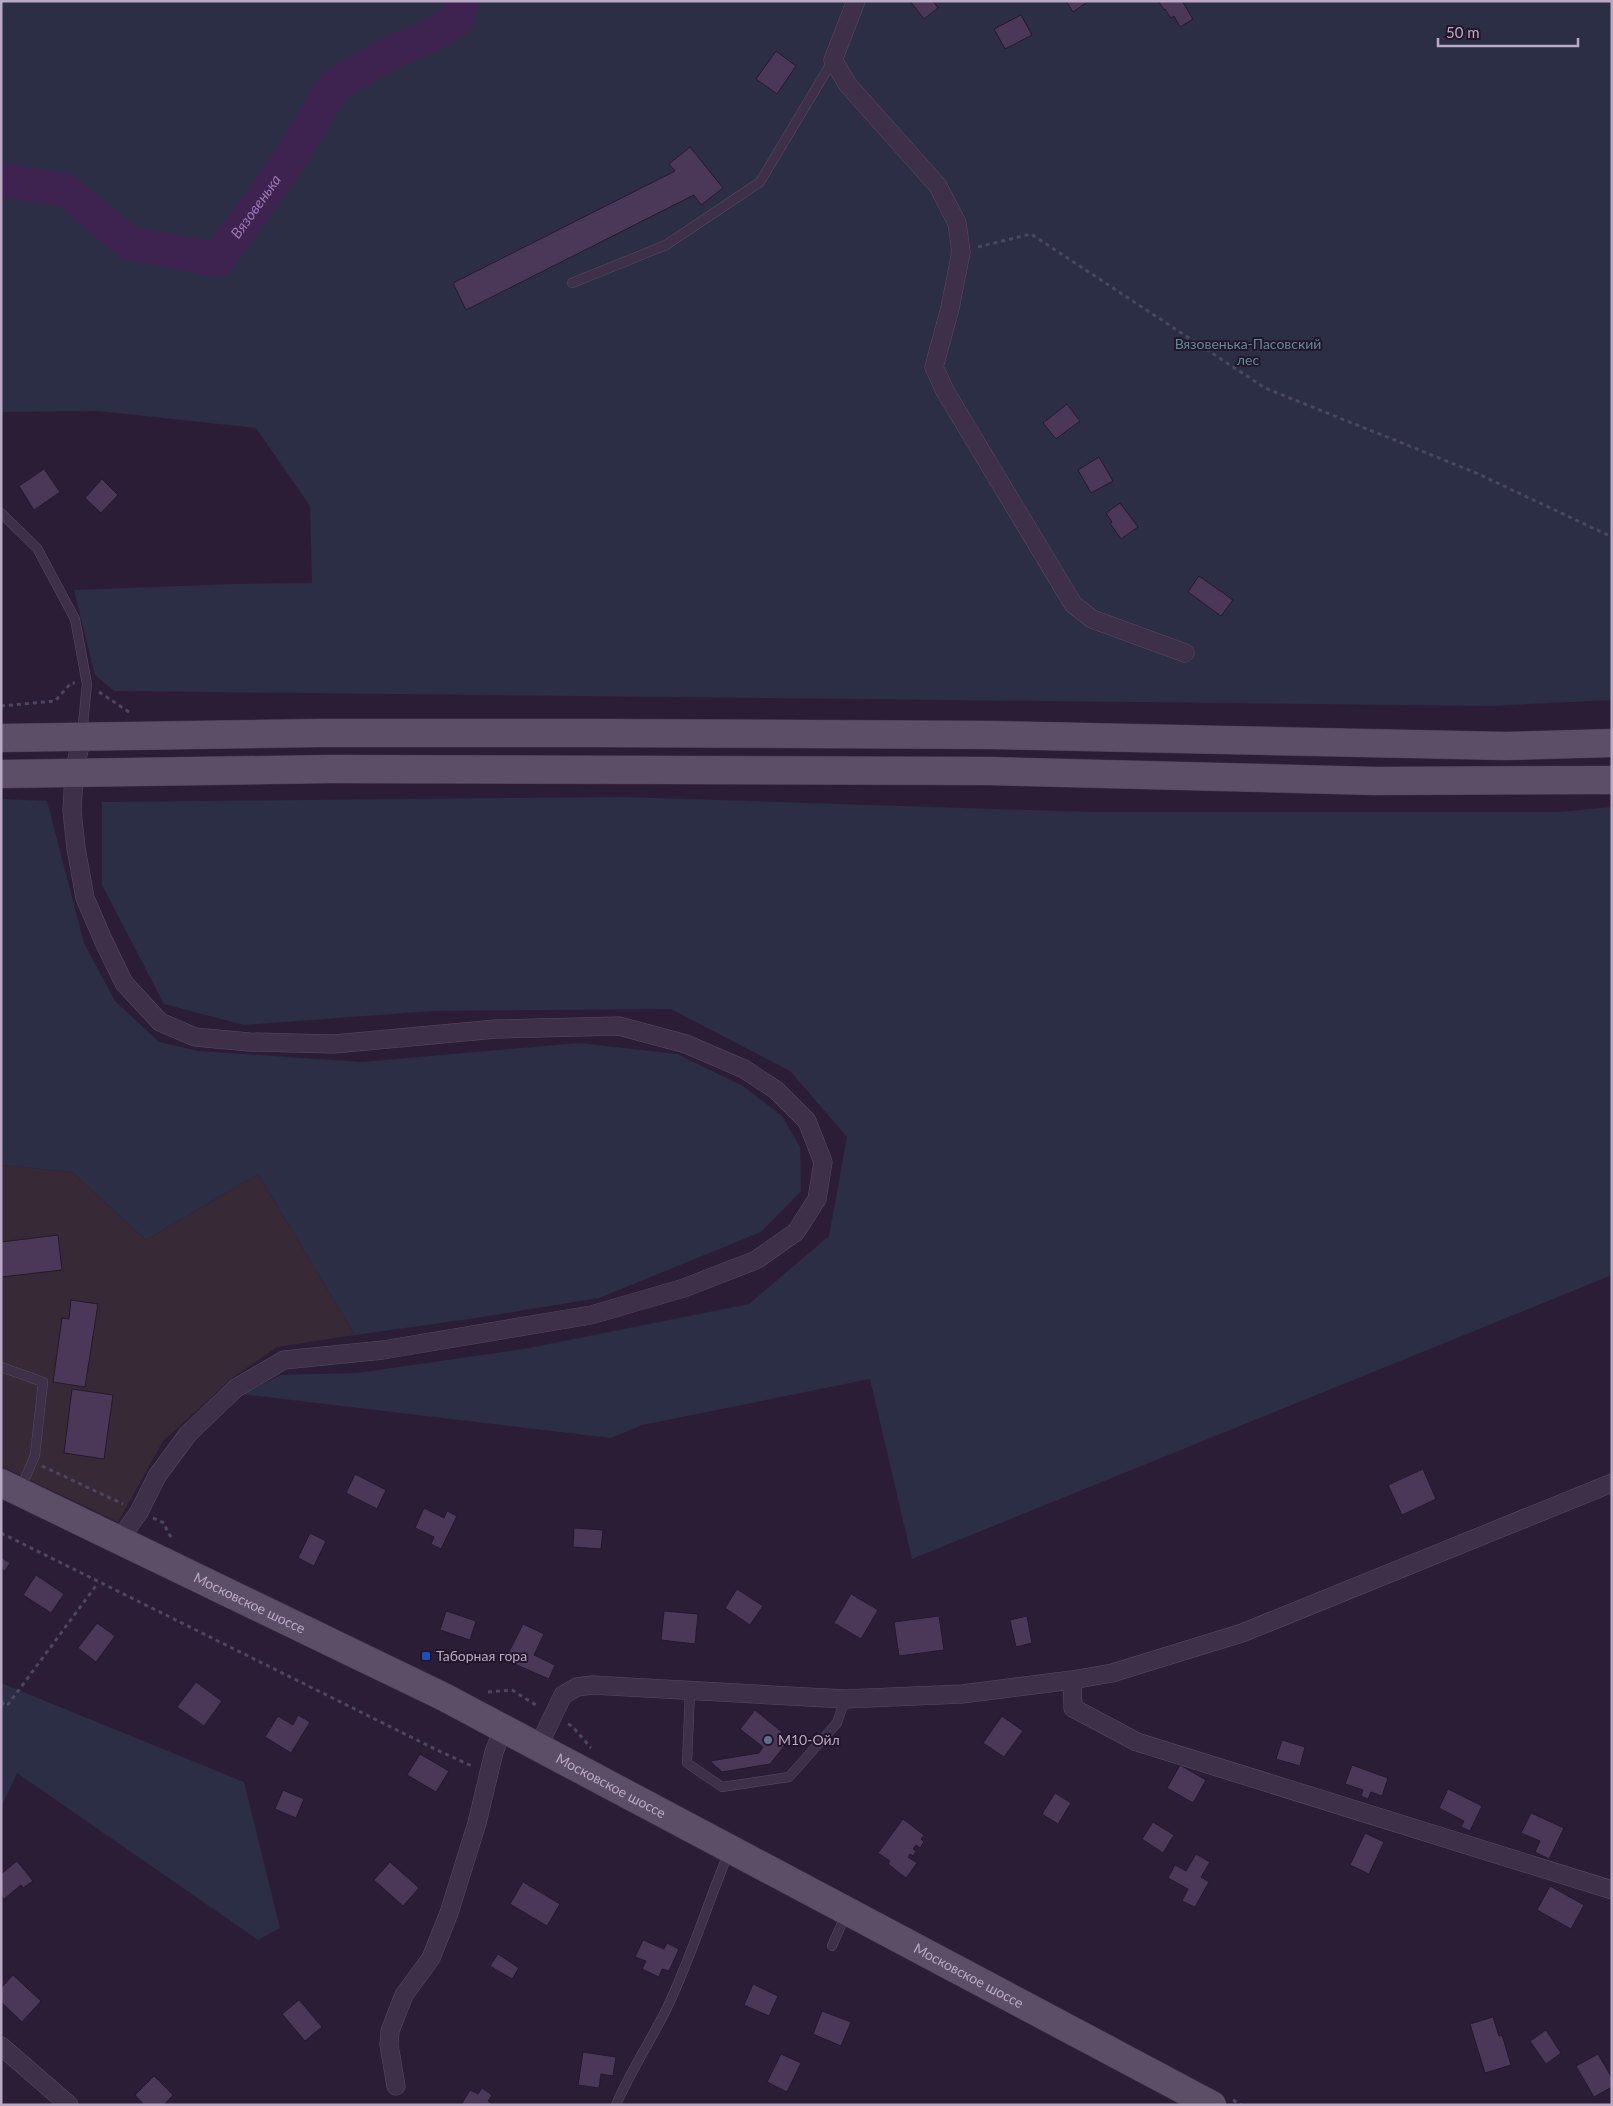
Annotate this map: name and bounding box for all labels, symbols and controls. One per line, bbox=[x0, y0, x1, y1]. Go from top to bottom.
scale bar bbox=[1438, 15, 1578, 47]
text: 50 m bbox=[1446, 23, 1480, 41]
water label: Вязовенька bbox=[226, 170, 284, 242]
park label: Вязовенька-Пасовский лес bbox=[1175, 335, 1321, 368]
street label: Московское шоссе bbox=[191, 1568, 308, 1637]
place label: Таборная гора bbox=[436, 1647, 527, 1664]
marker: Таборная гора bbox=[420, 1650, 432, 1662]
place label: М10-Ойл bbox=[778, 1731, 840, 1748]
marker: М10-Ойл bbox=[762, 1734, 774, 1746]
street label: Московское шоссе bbox=[553, 1749, 669, 1821]
street label: Московское шоссе bbox=[911, 1939, 1027, 2011]

